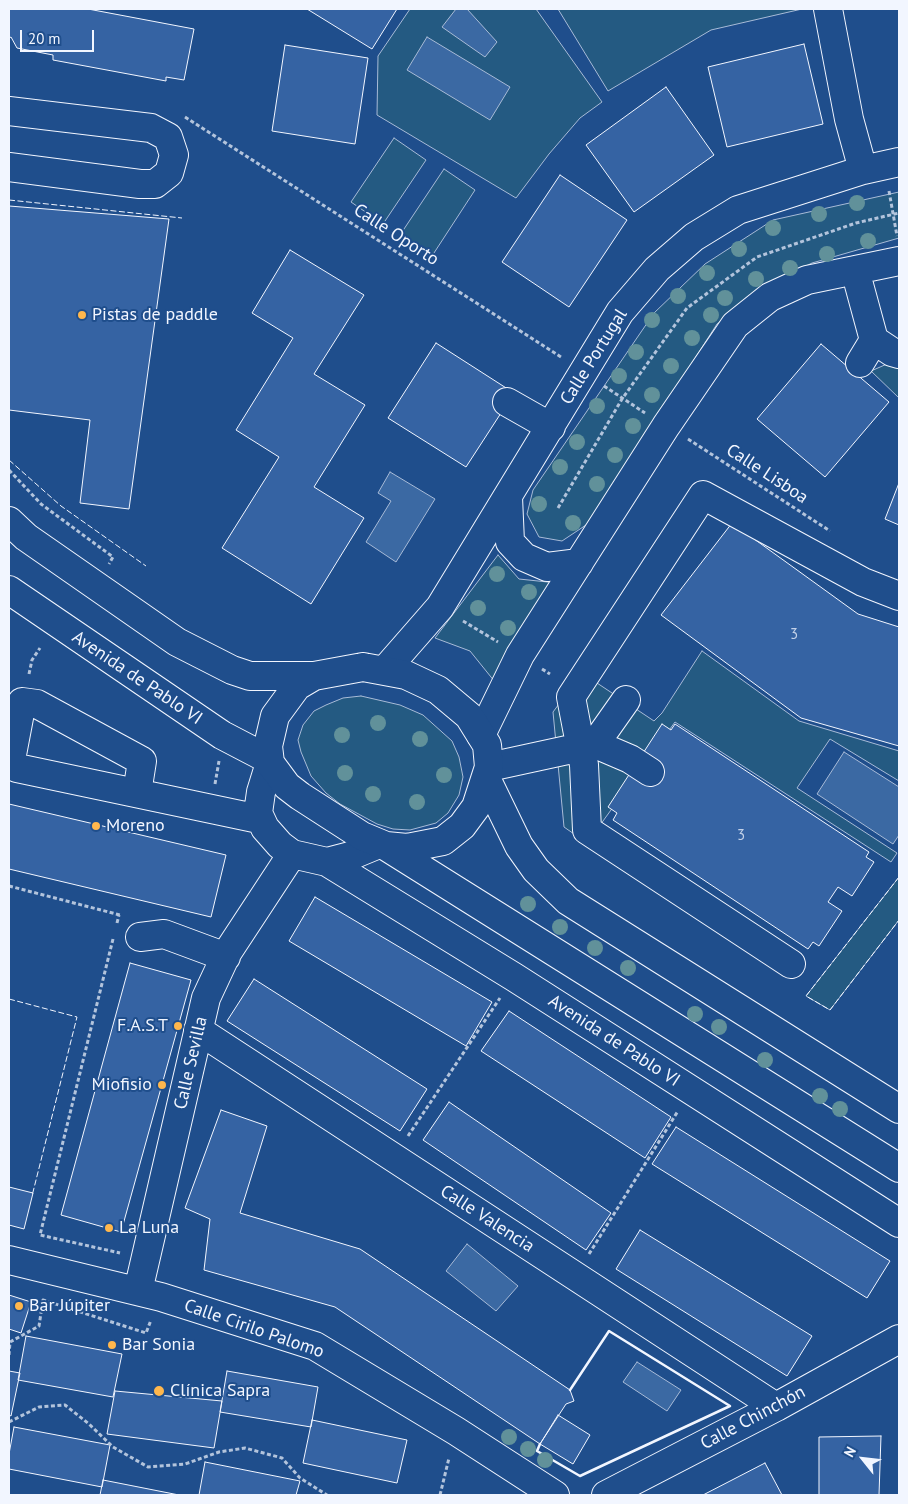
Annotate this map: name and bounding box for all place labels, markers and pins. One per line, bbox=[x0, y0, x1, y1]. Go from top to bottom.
place label: Pistas de paddle bbox=[92, 304, 218, 326]
marker: Pistas de paddle bbox=[76, 309, 88, 321]
place label: Moreno bbox=[106, 815, 165, 837]
marker: Moreno bbox=[90, 820, 102, 832]
place label: F.A.S.T bbox=[117, 1015, 168, 1037]
marker: F.A.S.T bbox=[172, 1020, 184, 1032]
place label: Miofisio bbox=[92, 1074, 152, 1096]
marker: Miofisio bbox=[156, 1079, 168, 1091]
place label: La Luna bbox=[119, 1217, 179, 1239]
marker: La Luna bbox=[103, 1222, 115, 1234]
place label: Bar Júpiter bbox=[29, 1295, 110, 1317]
marker: Bar Júpiter bbox=[13, 1300, 25, 1312]
place label: Bar Sonia bbox=[122, 1334, 195, 1356]
marker: Bar Sonia bbox=[106, 1339, 118, 1351]
place label: Clínica Sapra bbox=[170, 1380, 270, 1402]
marker: Clínica Sapra bbox=[152, 1384, 166, 1398]

